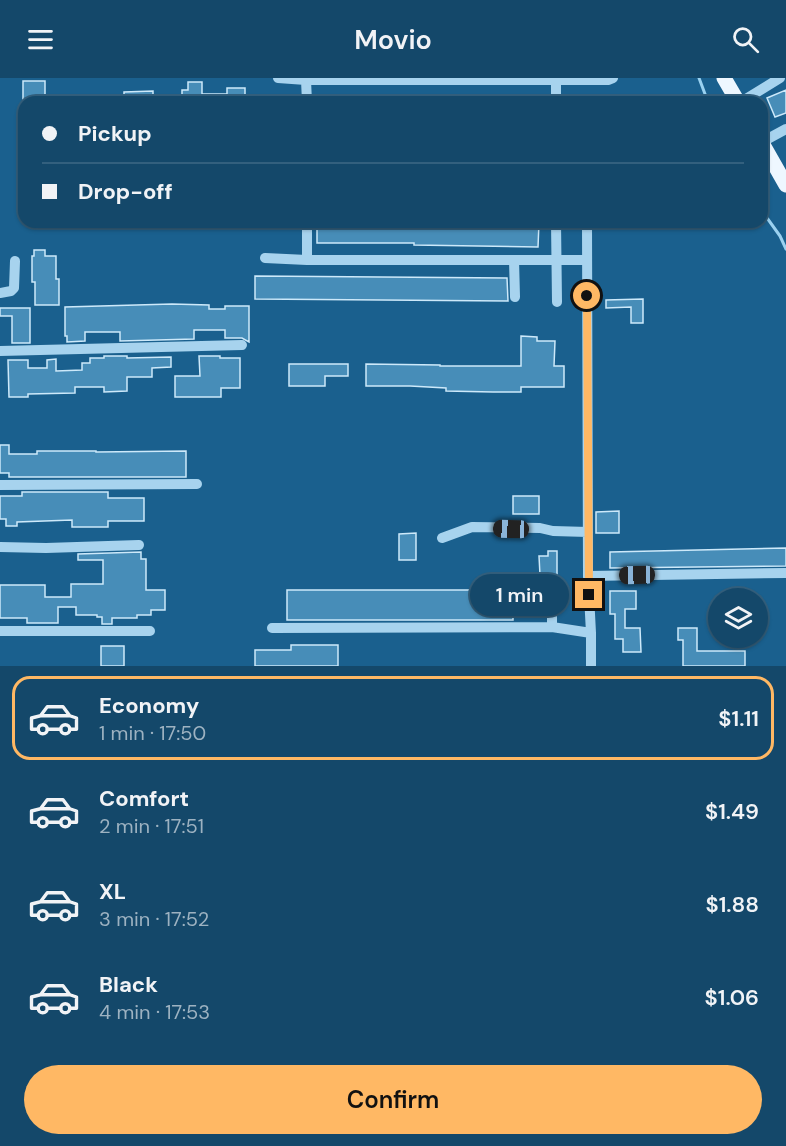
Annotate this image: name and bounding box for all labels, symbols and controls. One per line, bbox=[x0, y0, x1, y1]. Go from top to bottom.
text: Movio bbox=[354, 22, 432, 57]
icon: menu bbox=[24, 23, 57, 56]
icon: search bbox=[729, 23, 762, 56]
text: Pickup bbox=[78, 119, 152, 148]
text: Drop-off bbox=[78, 177, 173, 206]
route start bbox=[573, 282, 600, 309]
car bbox=[493, 519, 529, 539]
car bbox=[619, 566, 655, 584]
callout: 1 min bbox=[469, 574, 568, 616]
route end bbox=[575, 581, 602, 608]
text: 1 min bbox=[496, 582, 543, 608]
map controls bbox=[708, 588, 768, 648]
button: layers bbox=[708, 588, 768, 648]
icon: car bbox=[27, 691, 81, 745]
text: Economy bbox=[99, 691, 199, 720]
text: $1.11 bbox=[718, 704, 759, 733]
text: 1 min · 17:50 bbox=[99, 720, 206, 746]
icon: car bbox=[27, 784, 81, 838]
text: Comfort bbox=[99, 784, 189, 813]
text: $1.49 bbox=[705, 797, 759, 826]
text: 2 min · 17:51 bbox=[99, 813, 204, 839]
icon: car bbox=[27, 877, 81, 931]
text: XL bbox=[99, 877, 126, 906]
text: $1.88 bbox=[706, 890, 759, 919]
text: 3 min · 17:52 bbox=[99, 906, 209, 932]
icon: car bbox=[27, 970, 81, 1024]
text: Black bbox=[99, 970, 158, 999]
text: $1.06 bbox=[705, 983, 759, 1012]
text: 4 min · 17:53 bbox=[99, 999, 210, 1025]
button: Confirm bbox=[24, 1065, 762, 1134]

